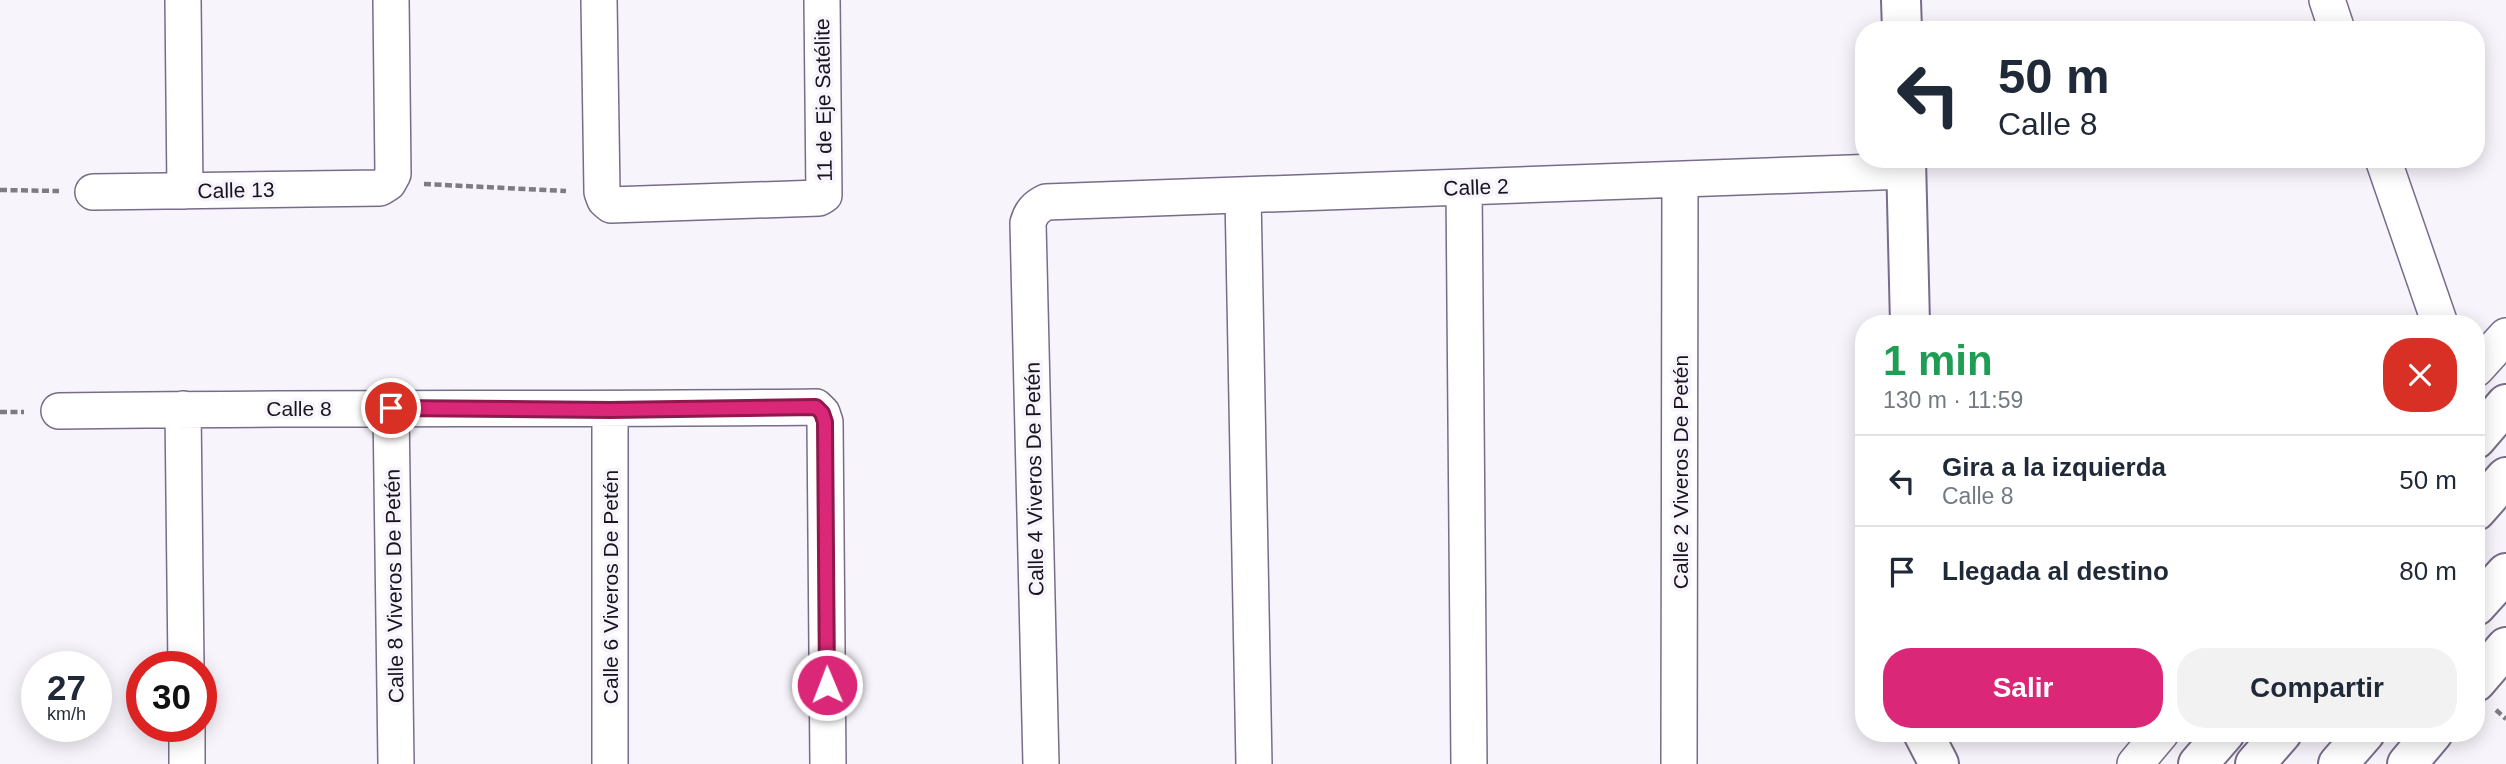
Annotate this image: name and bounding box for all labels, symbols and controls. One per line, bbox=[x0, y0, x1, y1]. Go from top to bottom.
street label: 11 de Eje Satélite bbox=[810, 18, 836, 182]
icon: left bbox=[1883, 49, 1974, 140]
text: 50 m bbox=[1998, 49, 2110, 103]
text: Calle 8 bbox=[1998, 106, 2098, 142]
street label: Calle 2 bbox=[1443, 174, 1509, 200]
street label: Calle 13 bbox=[197, 178, 275, 202]
text: 1 min bbox=[1883, 337, 1993, 384]
button: close bbox=[2383, 338, 2457, 412]
street label: Calle 2 Viveros De Petén bbox=[1669, 355, 1692, 589]
street label: Calle 4 Viveros De Petén bbox=[1020, 362, 1048, 596]
pin bbox=[361, 378, 421, 438]
text: 130 m · 11:59 bbox=[1883, 387, 2023, 413]
icon: arrive bbox=[372, 389, 410, 427]
street label: Calle 8 bbox=[266, 397, 332, 420]
text: Gira a la izquierda bbox=[1942, 452, 2166, 482]
icon: left bbox=[1883, 462, 1921, 500]
text: 50 m bbox=[2399, 465, 2457, 495]
street label: Calle 8 Viveros De Petén bbox=[380, 469, 408, 703]
street label: Calle 6 Viveros De Petén bbox=[599, 470, 622, 704]
text: Calle 8 bbox=[1942, 483, 2014, 509]
icon: arrive bbox=[1883, 553, 1921, 591]
text: Llegada al destino bbox=[1942, 556, 2169, 586]
text: 80 m bbox=[2399, 556, 2457, 586]
position arrow bbox=[790, 648, 864, 722]
button: Salir bbox=[1883, 648, 2163, 728]
button: Compartir bbox=[2177, 648, 2457, 728]
speed limit sign: 30 bbox=[126, 651, 217, 742]
text: 27 bbox=[47, 668, 86, 707]
text: km/h bbox=[47, 704, 86, 724]

